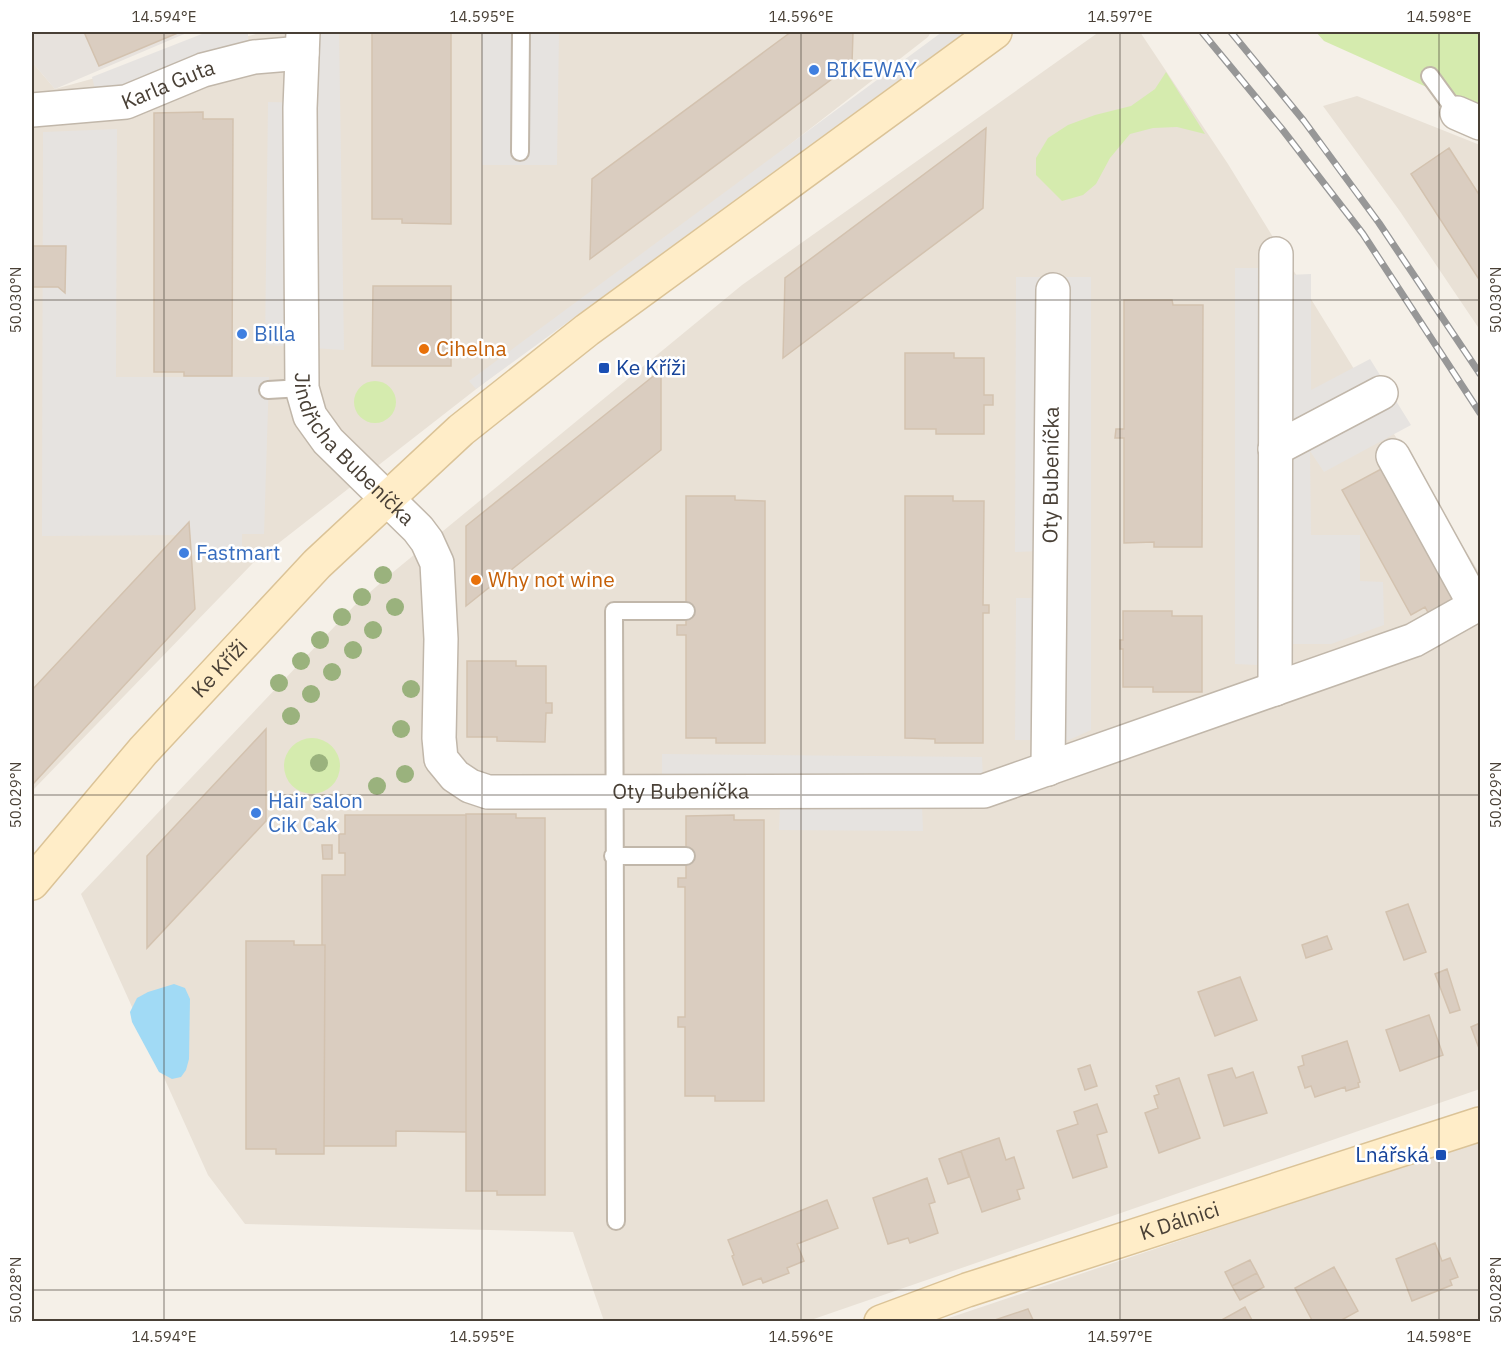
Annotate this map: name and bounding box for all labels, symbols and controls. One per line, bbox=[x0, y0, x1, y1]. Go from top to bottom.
text: 14.594°E bbox=[132, 7, 196, 26]
text: 14.595°E bbox=[450, 7, 514, 26]
text: 14.596°E bbox=[769, 7, 833, 26]
text: 14.597°E bbox=[1088, 7, 1152, 26]
text: 14.598°E bbox=[1407, 7, 1471, 26]
street label: Karla Guta bbox=[117, 53, 218, 115]
place label: BIKEWAY bbox=[826, 55, 918, 83]
marker: BIKEWAY bbox=[807, 63, 821, 77]
text: 50.030°N bbox=[6, 267, 25, 333]
text: 50.030°N bbox=[1486, 267, 1505, 333]
place label: Billa bbox=[254, 319, 296, 347]
marker: Billa bbox=[235, 327, 249, 341]
place label: Cihelna bbox=[436, 334, 507, 362]
marker: Cihelna bbox=[417, 342, 431, 356]
place label: Ke Kříži bbox=[616, 353, 686, 381]
marker: Ke Kříži bbox=[597, 361, 611, 375]
street label: Jindřicha Bubeníčka bbox=[289, 372, 421, 531]
street label: Oty Bubeníčka bbox=[1035, 406, 1065, 544]
place label: Fastmart bbox=[196, 538, 280, 566]
marker: Fastmart bbox=[177, 546, 191, 560]
place label: Why not wine bbox=[488, 565, 615, 593]
marker: Why not wine bbox=[469, 573, 483, 587]
street label: Ke Kříži bbox=[185, 633, 253, 703]
text: 50.029°N bbox=[6, 762, 25, 828]
text: 50.029°N bbox=[1486, 762, 1505, 828]
street label: Oty Bubeníčka bbox=[612, 776, 749, 805]
place label: Hair salon Cik Cak bbox=[268, 786, 363, 838]
marker: Hair salon Cik Cak bbox=[249, 806, 263, 820]
place label: Lnářská bbox=[1355, 1140, 1429, 1168]
marker: Lnářská bbox=[1434, 1148, 1448, 1162]
street label: K Dálnici bbox=[1136, 1194, 1223, 1246]
text: 50.028°N bbox=[6, 1257, 25, 1323]
text: 50.028°N bbox=[1486, 1257, 1505, 1323]
text: 14.594°E bbox=[132, 1327, 196, 1346]
text: 14.595°E bbox=[450, 1327, 514, 1346]
text: 14.596°E bbox=[769, 1327, 833, 1346]
text: 14.597°E bbox=[1088, 1327, 1152, 1346]
text: 14.598°E bbox=[1407, 1327, 1471, 1346]

